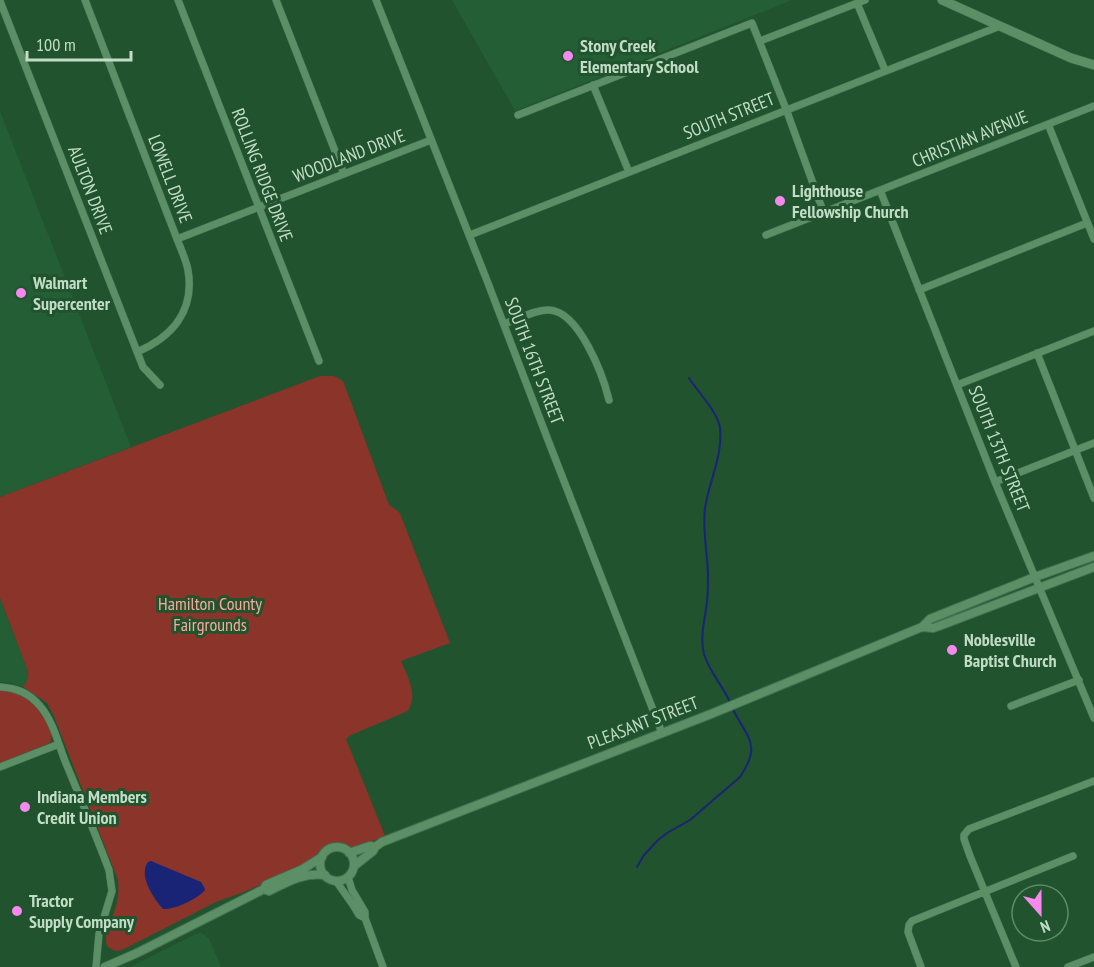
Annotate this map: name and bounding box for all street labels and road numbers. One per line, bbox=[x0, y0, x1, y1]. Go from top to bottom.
street label: SOUTH STREET bbox=[680, 87, 778, 144]
street label: ROLLING RIDGE DRIVE bbox=[227, 105, 298, 245]
street label: CHRISTIAN AVENUE bbox=[909, 105, 1031, 172]
street label: WOODLAND DRIVE bbox=[289, 124, 408, 187]
street label: LOWELL DRIVE bbox=[143, 132, 198, 226]
street label: AULTON DRIVE bbox=[63, 142, 118, 237]
street label: SOUTH 16TH STREET bbox=[500, 294, 569, 428]
street label: SOUTH 13TH STREET bbox=[964, 382, 1035, 515]
street label: PLEASANT STREET bbox=[584, 691, 702, 754]

